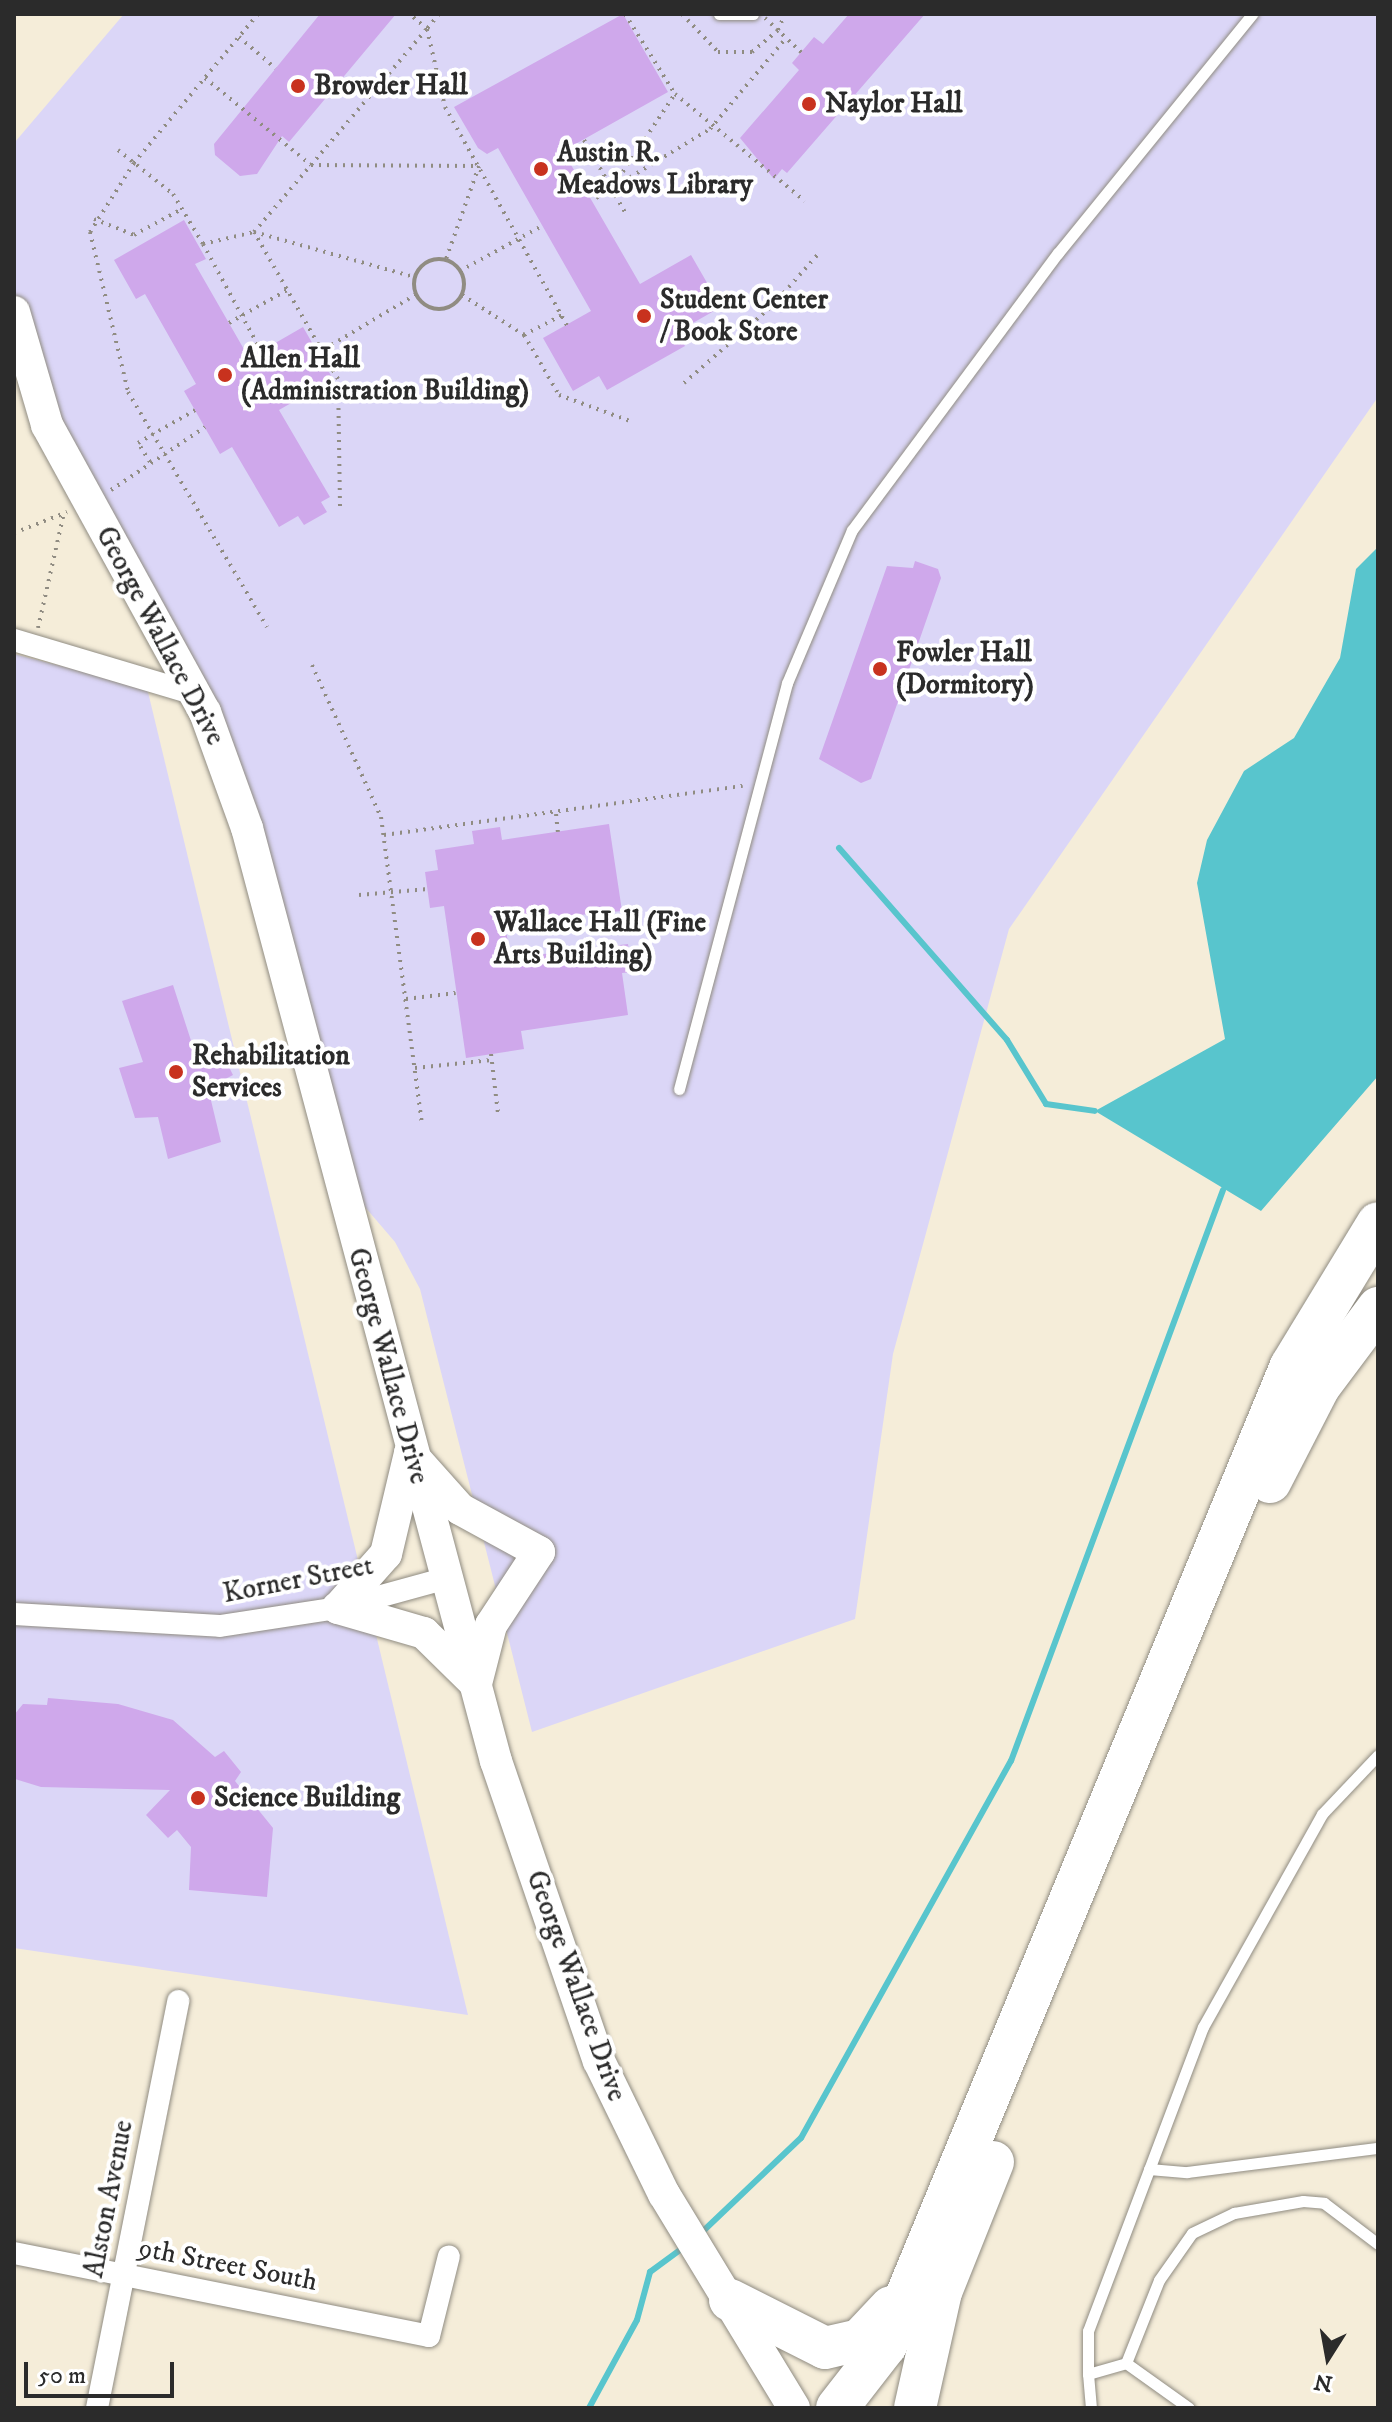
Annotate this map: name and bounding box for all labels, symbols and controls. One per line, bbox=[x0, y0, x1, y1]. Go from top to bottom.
place label: Browder Hall bbox=[314, 69, 468, 103]
marker: Browder Hall bbox=[289, 77, 307, 95]
place label: Naylor Hall bbox=[825, 87, 962, 121]
marker: Naylor Hall bbox=[800, 95, 818, 113]
place label: Austin R. Meadows Library bbox=[557, 136, 753, 202]
marker: Austin R. Meadows Library bbox=[532, 160, 550, 178]
place label: Student Center / Book Store bbox=[660, 283, 828, 349]
marker: Student Center / Book Store bbox=[635, 307, 653, 325]
place label: Allen Hall (Administration Building) bbox=[241, 342, 529, 408]
marker: Allen Hall (Administration Building) bbox=[216, 366, 234, 384]
street label: George Wallace Drive bbox=[88, 521, 232, 751]
place label: Fowler Hall (Dormitory) bbox=[896, 636, 1034, 702]
marker: Fowler Hall (Dormitory) bbox=[871, 660, 889, 678]
place label: Wallace Hall (Fine Arts Building) bbox=[494, 906, 706, 972]
marker: Wallace Hall (Fine Arts Building) bbox=[469, 930, 487, 948]
place label: Rehabilitation Services bbox=[192, 1039, 350, 1105]
marker: Rehabilitation Services bbox=[167, 1063, 185, 1081]
street label: George Wallace Drive bbox=[340, 1244, 436, 1488]
street label: Korner Street bbox=[220, 1549, 376, 1611]
place label: Science Building bbox=[214, 1781, 400, 1815]
marker: Science Building bbox=[189, 1789, 207, 1807]
street label: George Wallace Drive bbox=[519, 1866, 633, 2106]
street label: Alston Avenue bbox=[77, 2117, 141, 2281]
street label: 9th Street South bbox=[136, 2231, 320, 2299]
north arrow bbox=[1288, 2318, 1368, 2398]
scale bar bbox=[28, 2346, 178, 2396]
text: 50 m bbox=[38, 2361, 86, 2391]
text: N bbox=[1312, 2367, 1335, 2397]

